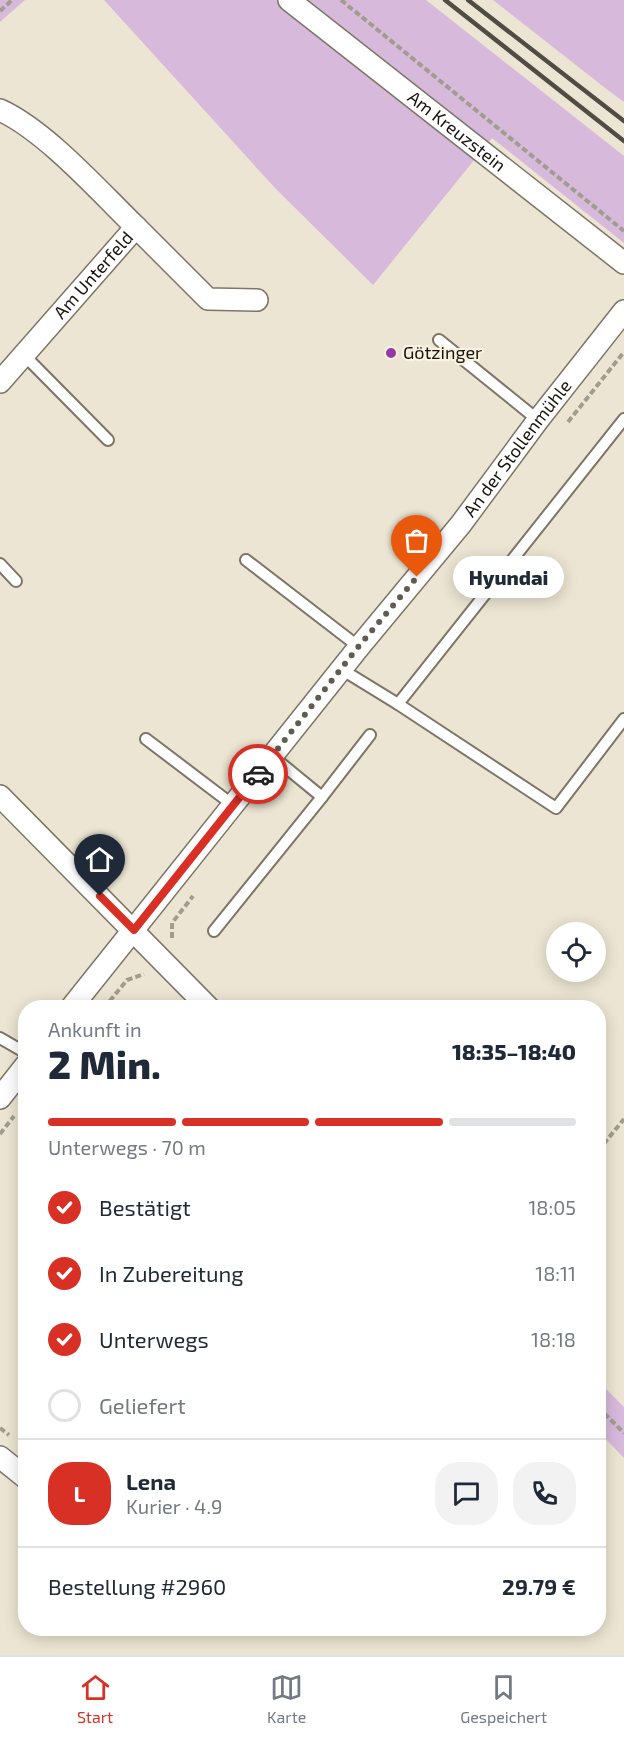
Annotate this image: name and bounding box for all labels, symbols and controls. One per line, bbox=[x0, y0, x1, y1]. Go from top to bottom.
street label: Am Kreuzstein bbox=[404, 86, 511, 176]
street label: Am Unterfeld bbox=[49, 226, 137, 323]
place label: Götzinger bbox=[403, 341, 482, 363]
marker: Götzinger bbox=[384, 346, 398, 360]
street label: An der Stollenmühle bbox=[458, 375, 576, 521]
pin bbox=[391, 515, 442, 577]
icon: bag bbox=[400, 524, 433, 557]
callout: Hyundai bbox=[453, 556, 564, 598]
text: Hyundai bbox=[469, 565, 548, 589]
courier bbox=[228, 744, 288, 804]
icon: car bbox=[242, 758, 275, 791]
pin bbox=[74, 834, 125, 896]
icon: home bbox=[83, 843, 116, 876]
map controls bbox=[546, 922, 606, 982]
button: locate bbox=[546, 922, 606, 982]
text: Ankunft in bbox=[48, 1017, 142, 1041]
text: 18:35–18:40 bbox=[452, 1038, 576, 1064]
text: 2 Min. bbox=[48, 1040, 161, 1087]
text: Unterwegs · 70 m bbox=[48, 1135, 206, 1159]
icon: check bbox=[48, 1191, 81, 1224]
text: Bestätigt bbox=[99, 1194, 191, 1220]
text: 18:05 bbox=[528, 1195, 576, 1219]
icon: check bbox=[48, 1257, 81, 1290]
text: In Zubereitung bbox=[99, 1260, 244, 1286]
text: 18:11 bbox=[535, 1261, 576, 1285]
icon: check bbox=[48, 1323, 81, 1356]
text: Unterwegs bbox=[99, 1326, 209, 1352]
text: 18:18 bbox=[531, 1327, 576, 1351]
text: Geliefert bbox=[99, 1392, 186, 1418]
button: chat bbox=[435, 1462, 498, 1525]
button: phone bbox=[513, 1462, 576, 1525]
text: Lena bbox=[126, 1468, 176, 1494]
text: L bbox=[74, 1480, 85, 1506]
text: Kurier · 4.9 bbox=[126, 1494, 222, 1518]
text: Bestellung #2960 bbox=[48, 1573, 226, 1599]
text: 29.79 € bbox=[502, 1573, 576, 1599]
tab: Start bbox=[77, 1671, 113, 1726]
tab: Karte bbox=[267, 1671, 306, 1726]
tab: Gespeichert bbox=[460, 1671, 547, 1726]

